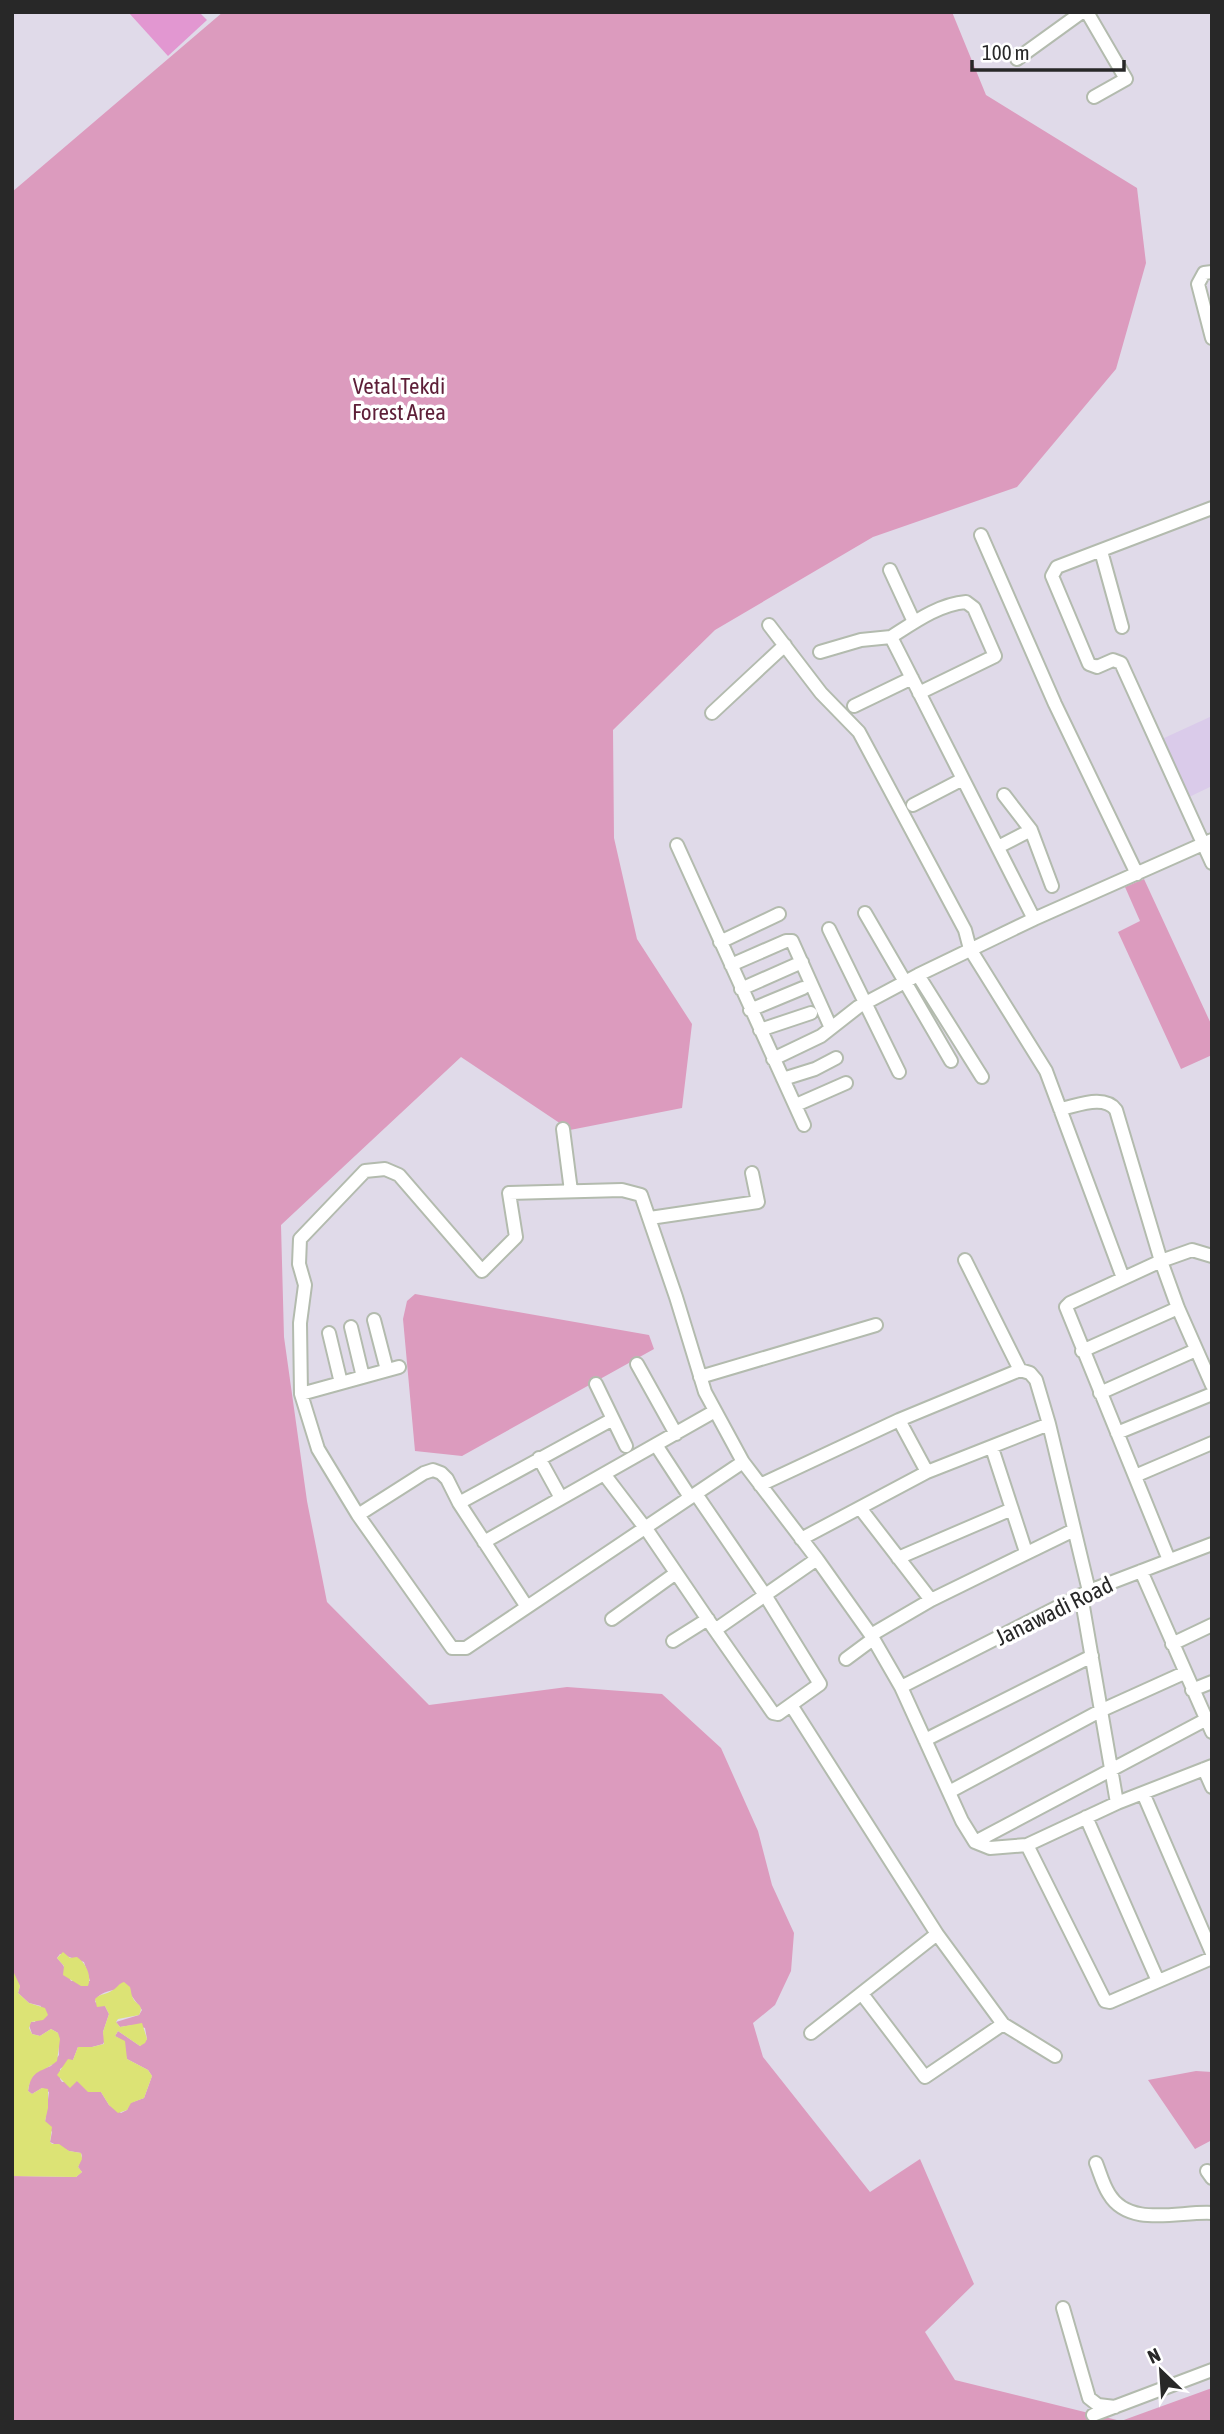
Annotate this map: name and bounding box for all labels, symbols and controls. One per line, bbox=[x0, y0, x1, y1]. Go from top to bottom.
scale bar bbox=[972, 28, 1124, 72]
text: 100 m bbox=[982, 40, 1030, 64]
park label: Vetal Tekdi Forest Area bbox=[352, 373, 446, 425]
street label: Janawadi Road bbox=[991, 1571, 1117, 1651]
north arrow bbox=[1126, 2336, 1196, 2406]
text: N bbox=[1144, 2343, 1164, 2368]

